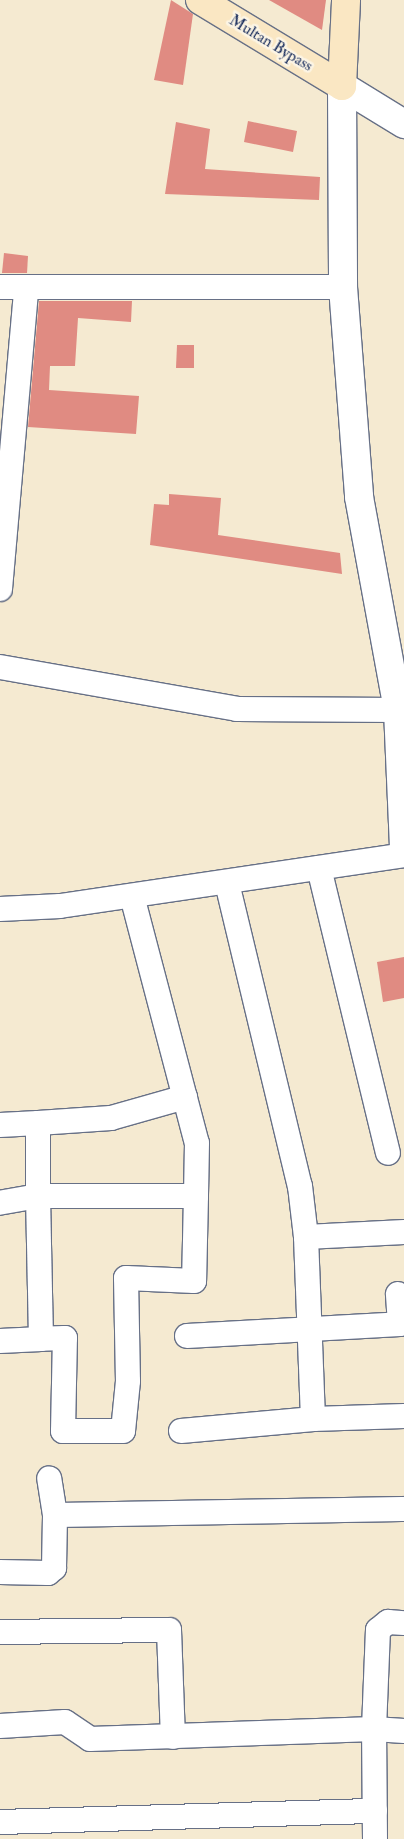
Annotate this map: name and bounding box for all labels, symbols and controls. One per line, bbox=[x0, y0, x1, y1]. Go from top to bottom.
street label: Multan Bypass bbox=[226, 11, 316, 75]

